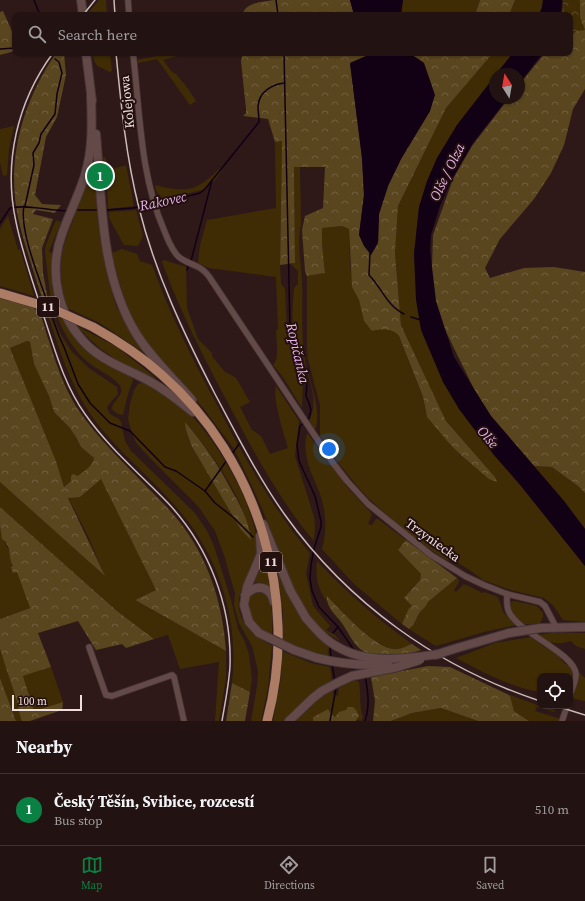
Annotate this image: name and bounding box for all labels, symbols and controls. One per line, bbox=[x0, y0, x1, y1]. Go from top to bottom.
search box bbox=[12, 12, 573, 56]
icon: search bbox=[26, 23, 48, 45]
text: Search here bbox=[58, 24, 137, 45]
north arrow bbox=[489, 68, 525, 104]
street label: Kolejowa bbox=[116, 74, 138, 129]
water label: Olše / Olza bbox=[424, 139, 470, 204]
pin: 1 bbox=[87, 161, 113, 191]
water label: Rakovec bbox=[137, 186, 189, 216]
road number: 11 bbox=[37, 297, 59, 317]
water label: Ropičanka bbox=[281, 320, 315, 386]
water label: Olše bbox=[473, 421, 504, 453]
your location bbox=[319, 439, 339, 459]
street label: Trzyniecka bbox=[402, 514, 464, 566]
road number: 11 bbox=[260, 552, 282, 572]
map controls bbox=[537, 673, 573, 709]
button: locate bbox=[537, 673, 573, 709]
scale bar bbox=[12, 693, 82, 712]
text: 100 m bbox=[18, 694, 47, 709]
text: Nearby bbox=[16, 735, 72, 759]
text: Český Těšín, Svibice, rozcestí bbox=[54, 791, 254, 812]
text: 1 bbox=[25, 801, 33, 818]
text: 510 m bbox=[535, 801, 569, 818]
text: Bus stop bbox=[54, 812, 103, 829]
tab: Map bbox=[81, 854, 103, 893]
tab: Directions bbox=[264, 854, 315, 893]
tab: Saved bbox=[476, 854, 504, 893]

